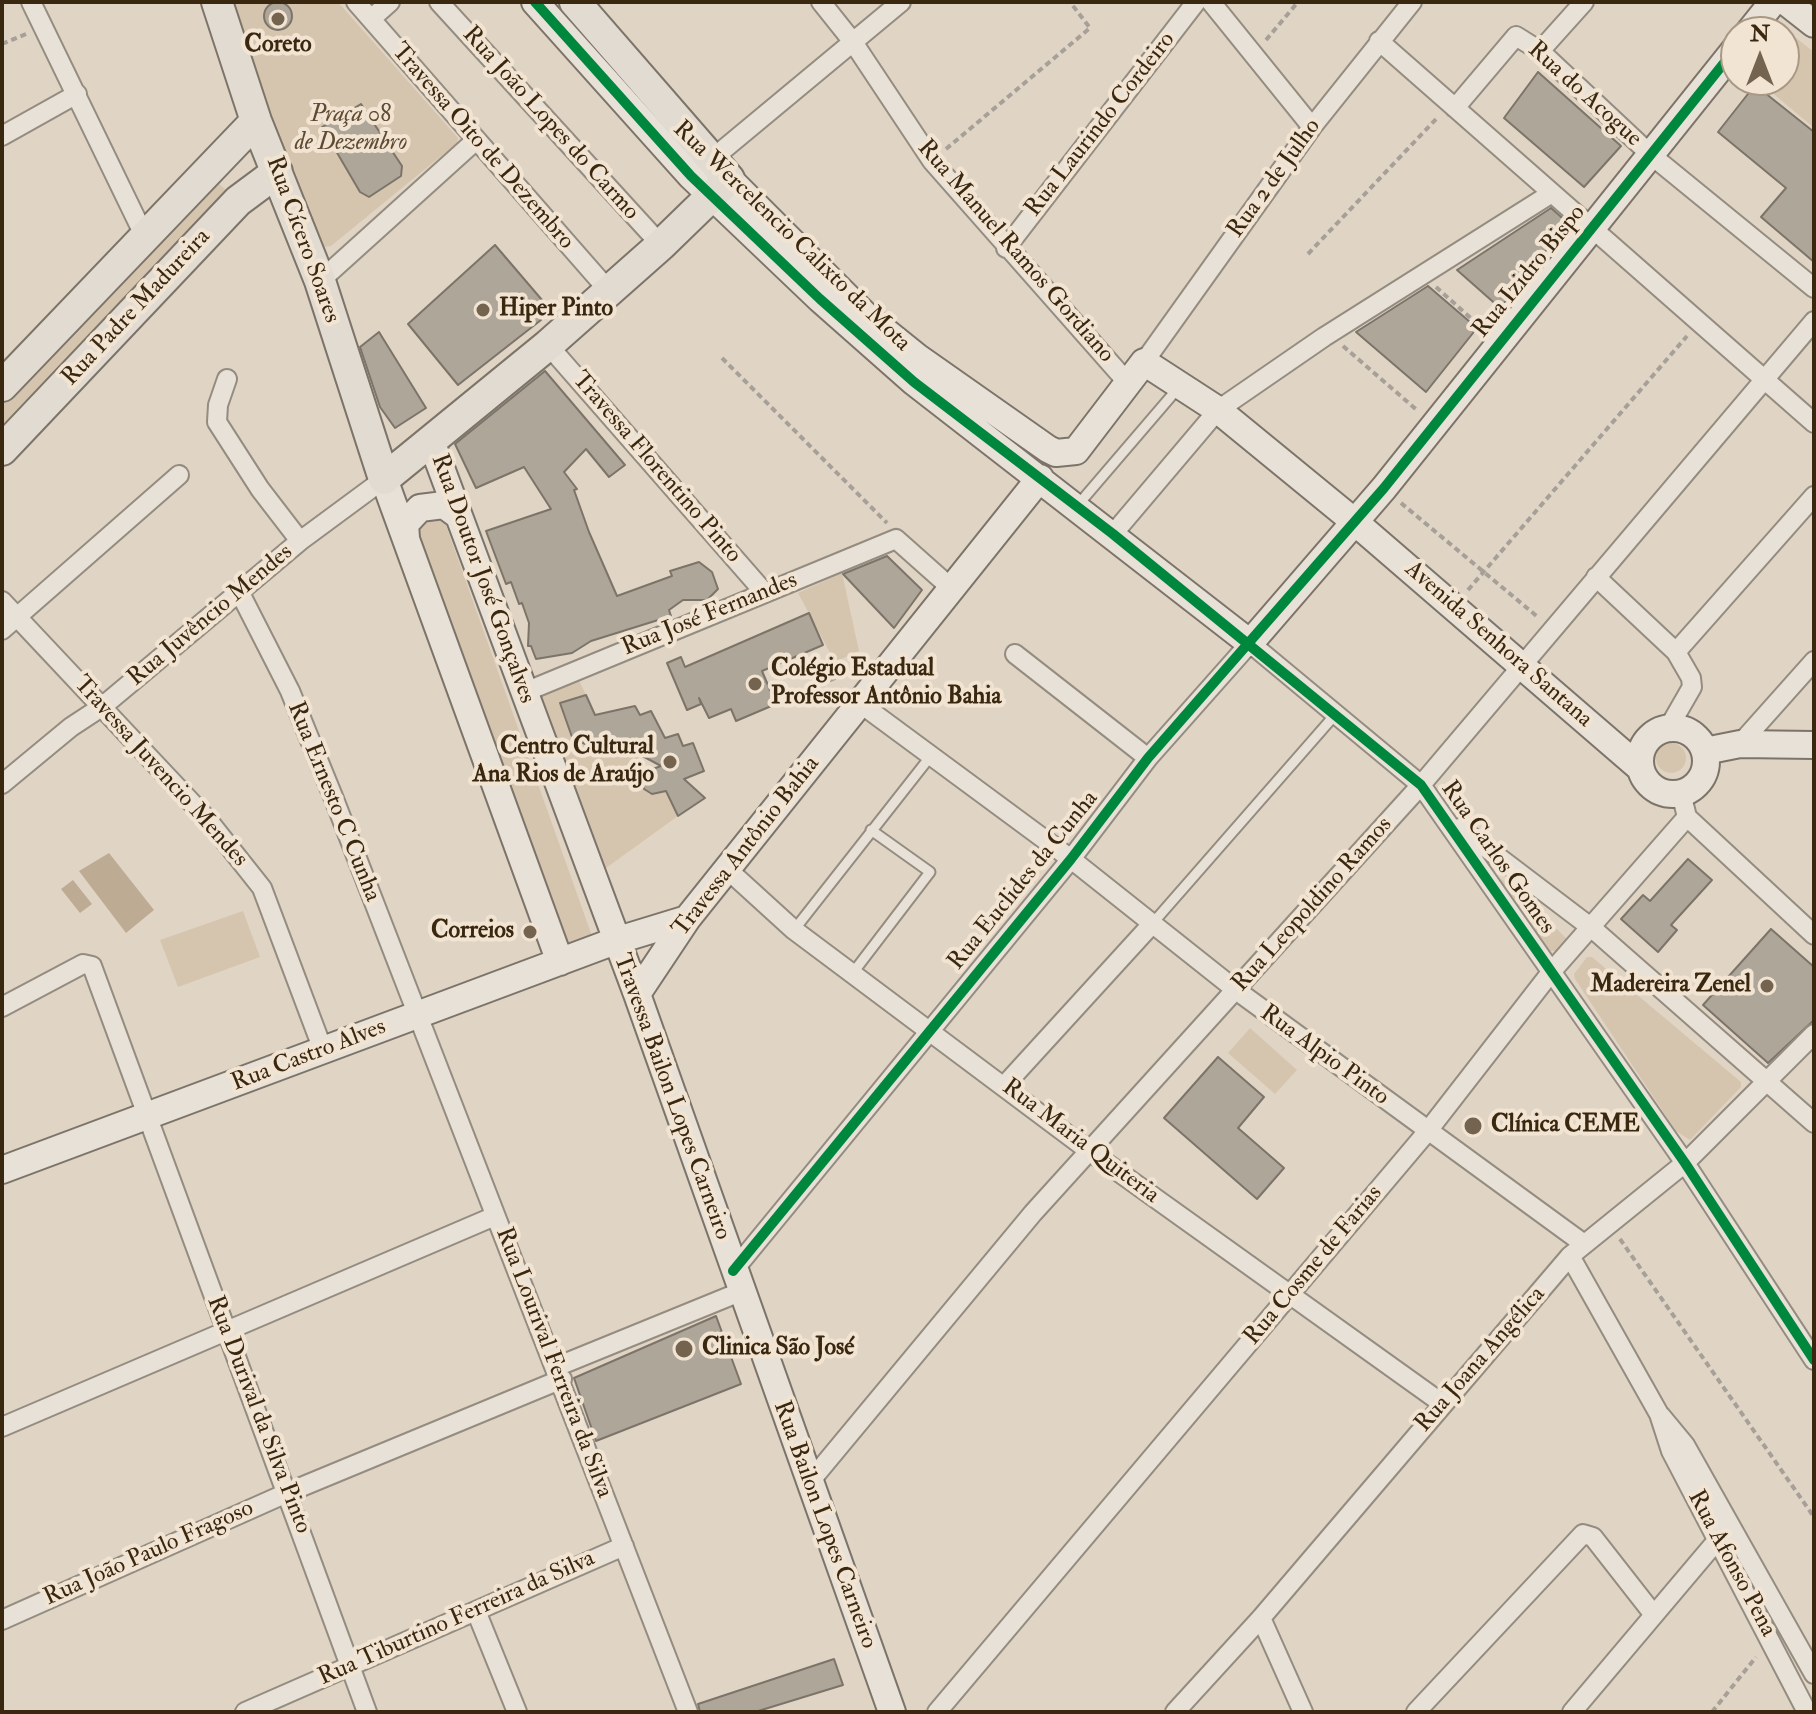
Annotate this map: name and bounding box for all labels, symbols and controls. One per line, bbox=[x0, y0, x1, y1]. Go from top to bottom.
marker: Coreto bbox=[269, 10, 287, 28]
north arrow bbox=[1720, 16, 1800, 96]
text: N bbox=[1750, 20, 1770, 48]
street label: Rua João Lopes do Carmo bbox=[455, 21, 645, 227]
street label: Rua Laurindo Cordeiro bbox=[1020, 27, 1182, 223]
place label: Coreto bbox=[244, 32, 312, 60]
street label: Rua do Acogue bbox=[1521, 36, 1647, 154]
street label: Travessa Oito de Dezembro bbox=[385, 38, 579, 256]
park label: Praça 08 de Dezembro bbox=[295, 102, 407, 158]
street label: Rua 2 de Julho bbox=[1222, 114, 1328, 244]
street label: Rua Wercelencio Calixto da Mota bbox=[666, 116, 916, 358]
street label: Rua Manuel Ramos Gordiano bbox=[910, 135, 1120, 369]
street label: Rua Cícero Soares bbox=[259, 153, 345, 327]
street label: Rua Izidro Bispo bbox=[1468, 200, 1592, 344]
street label: Rua Padre Madureira bbox=[57, 223, 217, 393]
place label: Hiper Pinto bbox=[499, 296, 613, 324]
marker: Hiper Pinto bbox=[474, 301, 492, 319]
street label: Travessa Florentino Pinto bbox=[565, 367, 747, 569]
street label: Rua Doutor José Gonçalves bbox=[423, 450, 541, 708]
street label: Rua Juvêncio Mendes bbox=[123, 539, 299, 693]
street label: Avenida Senhora Santana bbox=[1398, 556, 1598, 734]
street label: Rua José Fernandes bbox=[618, 567, 802, 663]
place label: Colégio Estadual Professor Antônio Bahia bbox=[771, 656, 1001, 712]
street label: Travessa Juvencio Mendes bbox=[67, 671, 253, 873]
marker: Colégio Estadual Professor Antônio Bahia bbox=[746, 675, 764, 693]
street label: Rua Ernesto C Cunha bbox=[280, 698, 386, 906]
place label: Centro Cultural Ana Rios de Araújo bbox=[473, 734, 654, 790]
street label: Travessa Antônio Bahia bbox=[667, 751, 827, 943]
marker: Centro Cultural Ana Rios de Araújo bbox=[661, 753, 679, 771]
street label: Rua Carlos Gomes bbox=[1434, 776, 1560, 940]
street label: Rua Euclides da Cunha bbox=[943, 785, 1105, 977]
street label: Rua Leopoldino Ramos bbox=[1227, 812, 1399, 998]
place label: Correios bbox=[431, 918, 514, 946]
marker: Correios bbox=[521, 923, 539, 941]
street label: Travessa Bailon Lopes Carneiro bbox=[606, 950, 736, 1244]
place label: Madereira Zenel bbox=[1590, 972, 1751, 1000]
marker: Madereira Zenel bbox=[1758, 977, 1776, 995]
street label: Rua Alpio Pinto bbox=[1254, 1000, 1394, 1112]
street label: Rua Castro Alves bbox=[228, 1013, 390, 1099]
street label: Rua Maria Quiteria bbox=[996, 1074, 1164, 1210]
place label: Clínica CEME bbox=[1491, 1112, 1640, 1140]
marker: Clínica CEME bbox=[1462, 1115, 1484, 1137]
street label: Rua Cosme de Farias bbox=[1239, 1180, 1389, 1352]
street label: Rua Lourival Ferreira da Silva bbox=[488, 1224, 618, 1502]
street label: Rua Joana Angélica bbox=[1410, 1281, 1552, 1439]
street label: Rua Durival da Silva Pinto bbox=[199, 1292, 317, 1538]
place label: Clinica São José bbox=[702, 1335, 854, 1363]
marker: Clinica São José bbox=[673, 1338, 695, 1360]
street label: Rua Bailon Lopes Carneiro bbox=[766, 1397, 882, 1653]
street label: Rua Afonso Pena bbox=[1680, 1486, 1782, 1642]
street label: Rua João Paulo Fragoso bbox=[40, 1495, 258, 1613]
street label: Rua Tiburtino Ferreira da Silva bbox=[314, 1545, 600, 1693]

